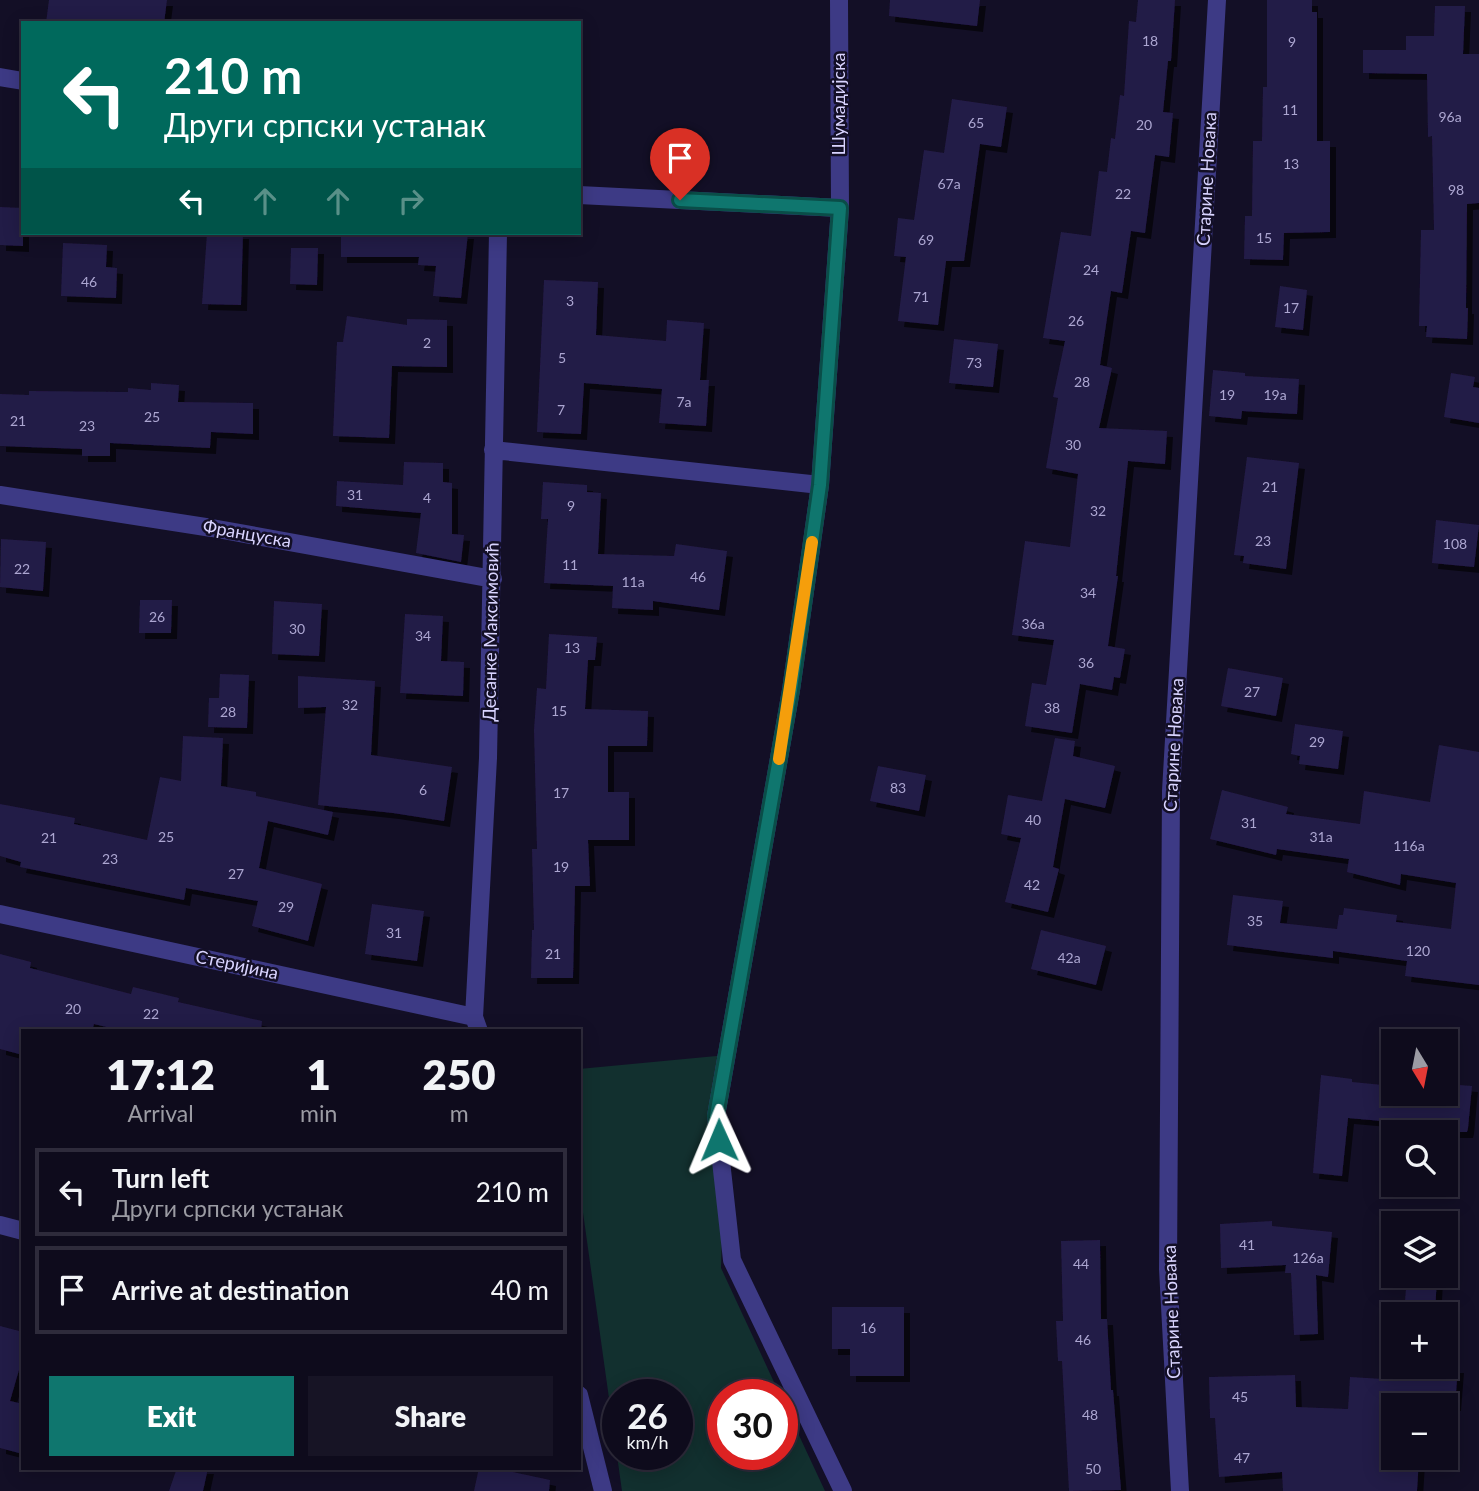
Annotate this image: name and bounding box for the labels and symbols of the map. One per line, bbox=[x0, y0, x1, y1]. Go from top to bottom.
house number: 18 bbox=[1142, 32, 1158, 49]
house number: 9 bbox=[1288, 33, 1296, 50]
street label: Шумадијска bbox=[827, 53, 849, 155]
house number: 11 bbox=[1282, 101, 1298, 118]
house number: 96a bbox=[1438, 108, 1462, 125]
street label: Старине Новака bbox=[1192, 111, 1220, 246]
house number: 65 bbox=[968, 114, 984, 131]
house number: 20 bbox=[1136, 116, 1152, 133]
pin bbox=[650, 128, 710, 200]
house number: 13 bbox=[1283, 155, 1299, 172]
house number: 67a bbox=[937, 175, 961, 192]
house number: 98 bbox=[1448, 181, 1464, 198]
house number: 22 bbox=[1115, 185, 1131, 202]
house number: 15 bbox=[1256, 229, 1272, 246]
house number: 69 bbox=[918, 231, 934, 248]
house number: 24 bbox=[1083, 261, 1099, 278]
house number: 46 bbox=[81, 273, 97, 290]
house number: 71 bbox=[913, 288, 929, 305]
house number: 3 bbox=[566, 292, 574, 309]
house number: 17 bbox=[1283, 299, 1299, 316]
house number: 26 bbox=[1068, 312, 1084, 329]
house number: 2 bbox=[423, 334, 431, 351]
house number: 5 bbox=[558, 349, 566, 366]
house number: 73 bbox=[966, 354, 982, 371]
house number: 28 bbox=[1074, 373, 1090, 390]
house number: 19 bbox=[1219, 386, 1235, 403]
house number: 19a bbox=[1263, 386, 1287, 403]
house number: 7a bbox=[676, 393, 692, 410]
house number: 7 bbox=[557, 401, 565, 418]
house number: 25 bbox=[144, 408, 160, 425]
house number: 21 bbox=[10, 412, 26, 429]
house number: 23 bbox=[79, 417, 95, 434]
house number: 30 bbox=[1065, 436, 1081, 453]
house number: 21 bbox=[1262, 478, 1278, 495]
house number: 31 bbox=[347, 486, 363, 503]
house number: 4 bbox=[423, 489, 431, 506]
house number: 9 bbox=[567, 497, 575, 514]
house number: 32 bbox=[1090, 502, 1106, 519]
street label: Француска bbox=[201, 514, 293, 552]
house number: 23 bbox=[1255, 532, 1271, 549]
house number: 108 bbox=[1443, 535, 1467, 552]
street label: Десанке Максимовић bbox=[477, 542, 503, 722]
house number: 11 bbox=[562, 556, 578, 573]
house number: 22 bbox=[14, 560, 30, 577]
house number: 46 bbox=[690, 568, 706, 585]
house number: 11a bbox=[621, 573, 645, 590]
house number: 34 bbox=[1080, 584, 1096, 601]
house number: 26 bbox=[149, 608, 165, 625]
house number: 36a bbox=[1021, 615, 1045, 632]
house number: 30 bbox=[289, 620, 305, 637]
house number: 34 bbox=[415, 627, 431, 644]
house number: 13 bbox=[564, 639, 580, 656]
house number: 36 bbox=[1078, 654, 1094, 671]
street label: Старине Новака bbox=[1159, 677, 1187, 812]
house number: 27 bbox=[1244, 683, 1260, 700]
house number: 32 bbox=[342, 696, 358, 713]
house number: 38 bbox=[1044, 699, 1060, 716]
house number: 15 bbox=[551, 702, 567, 719]
house number: 28 bbox=[220, 703, 236, 720]
house number: 29 bbox=[1309, 733, 1325, 750]
house number: 83 bbox=[890, 779, 906, 796]
house number: 6 bbox=[419, 781, 427, 798]
house number: 17 bbox=[553, 784, 569, 801]
house number: 40 bbox=[1025, 811, 1041, 828]
house number: 31 bbox=[1241, 814, 1257, 831]
house number: 25 bbox=[158, 828, 174, 845]
house number: 31a bbox=[1309, 828, 1333, 845]
house number: 21 bbox=[41, 829, 57, 846]
house number: 116a bbox=[1393, 837, 1425, 854]
house number: 23 bbox=[102, 850, 118, 867]
house number: 19 bbox=[553, 858, 569, 875]
house number: 27 bbox=[228, 865, 244, 882]
house number: 42 bbox=[1024, 876, 1040, 893]
house number: 29 bbox=[278, 898, 294, 915]
house number: 35 bbox=[1247, 912, 1263, 929]
house number: 31 bbox=[386, 924, 402, 941]
house number: 120 bbox=[1406, 942, 1430, 959]
street label: Стеријина bbox=[194, 945, 281, 984]
house number: 21 bbox=[545, 945, 561, 962]
house number: 42a bbox=[1057, 949, 1081, 966]
house number: 20 bbox=[65, 1000, 81, 1017]
house number: 22 bbox=[143, 1005, 159, 1022]
north arrow bbox=[1381, 1029, 1458, 1106]
position arrow bbox=[682, 1103, 756, 1177]
house number: 41 bbox=[1239, 1236, 1255, 1253]
street label: Старине Новака bbox=[1158, 1245, 1184, 1379]
house number: 126a bbox=[1292, 1249, 1324, 1266]
house number: 44 bbox=[1073, 1255, 1089, 1272]
house number: 16 bbox=[860, 1319, 876, 1336]
house number: 46 bbox=[1075, 1331, 1091, 1348]
speed limit sign: 30 bbox=[707, 1379, 798, 1470]
house number: 45 bbox=[1232, 1388, 1248, 1405]
house number: 48 bbox=[1082, 1406, 1098, 1423]
house number: 47 bbox=[1234, 1449, 1250, 1466]
house number: 50 bbox=[1085, 1460, 1101, 1477]

